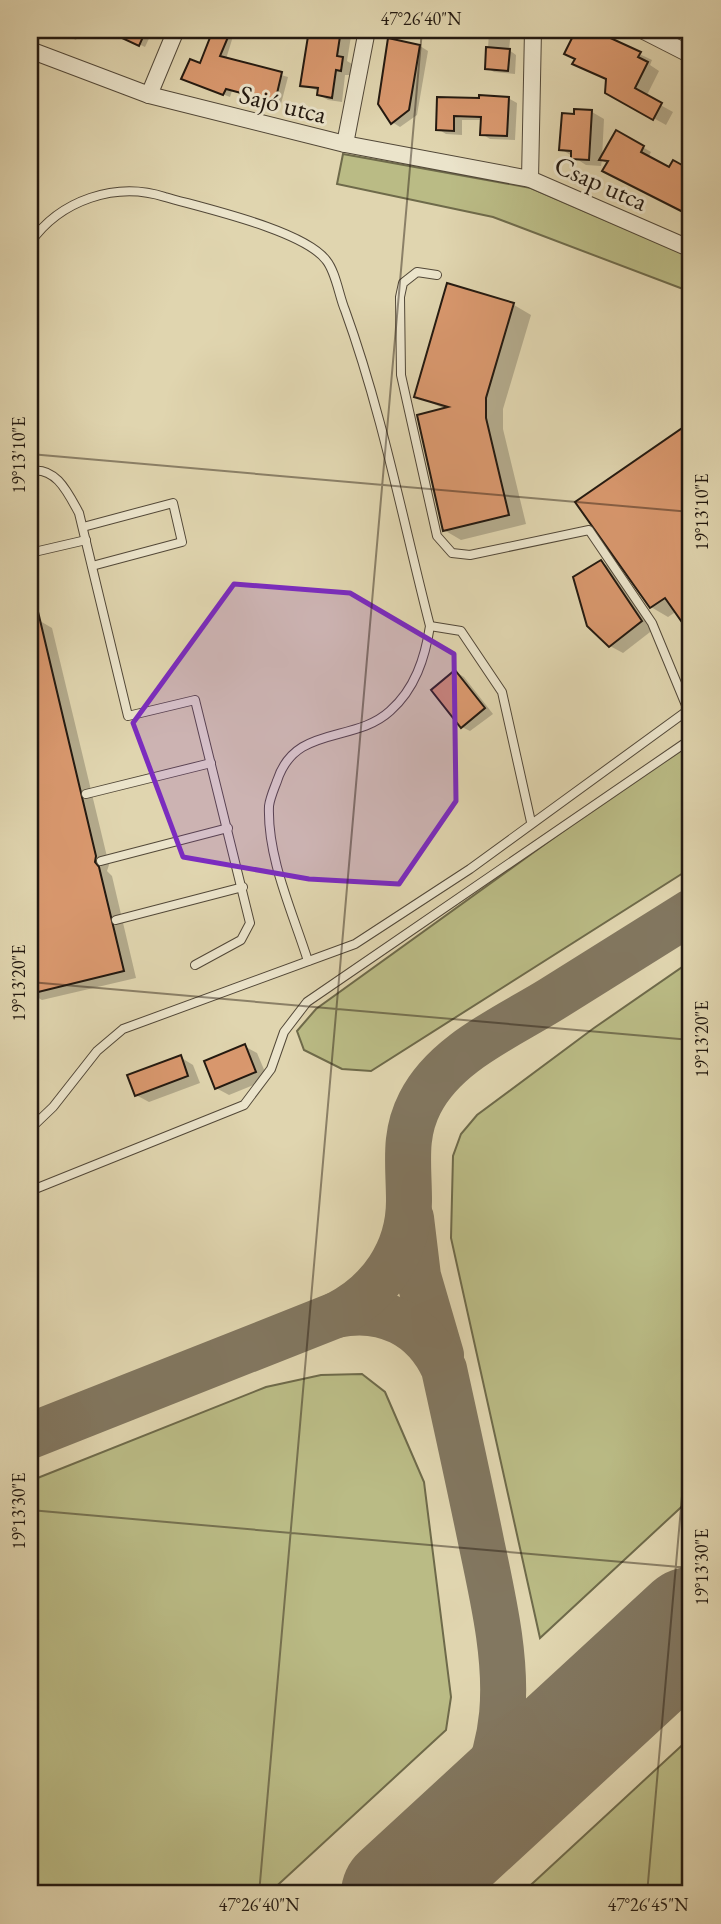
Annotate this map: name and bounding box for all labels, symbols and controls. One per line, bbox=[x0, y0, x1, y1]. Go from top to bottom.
text: 47°26'40"N bbox=[381, 7, 462, 30]
street label: Sajó utca bbox=[236, 77, 331, 131]
street label: Csap utca bbox=[549, 147, 653, 219]
text: 19°13'10"E bbox=[7, 417, 30, 493]
text: 19°13'10"E bbox=[690, 474, 713, 550]
text: 19°13'20"E bbox=[7, 945, 30, 1021]
text: 19°13'20"E bbox=[690, 1001, 713, 1077]
text: 19°13'30"E bbox=[7, 1473, 30, 1549]
text: 19°13'30"E bbox=[690, 1529, 713, 1605]
text: 47°26'40"N bbox=[219, 1893, 300, 1916]
text: 47°26'45"N bbox=[608, 1893, 689, 1916]

